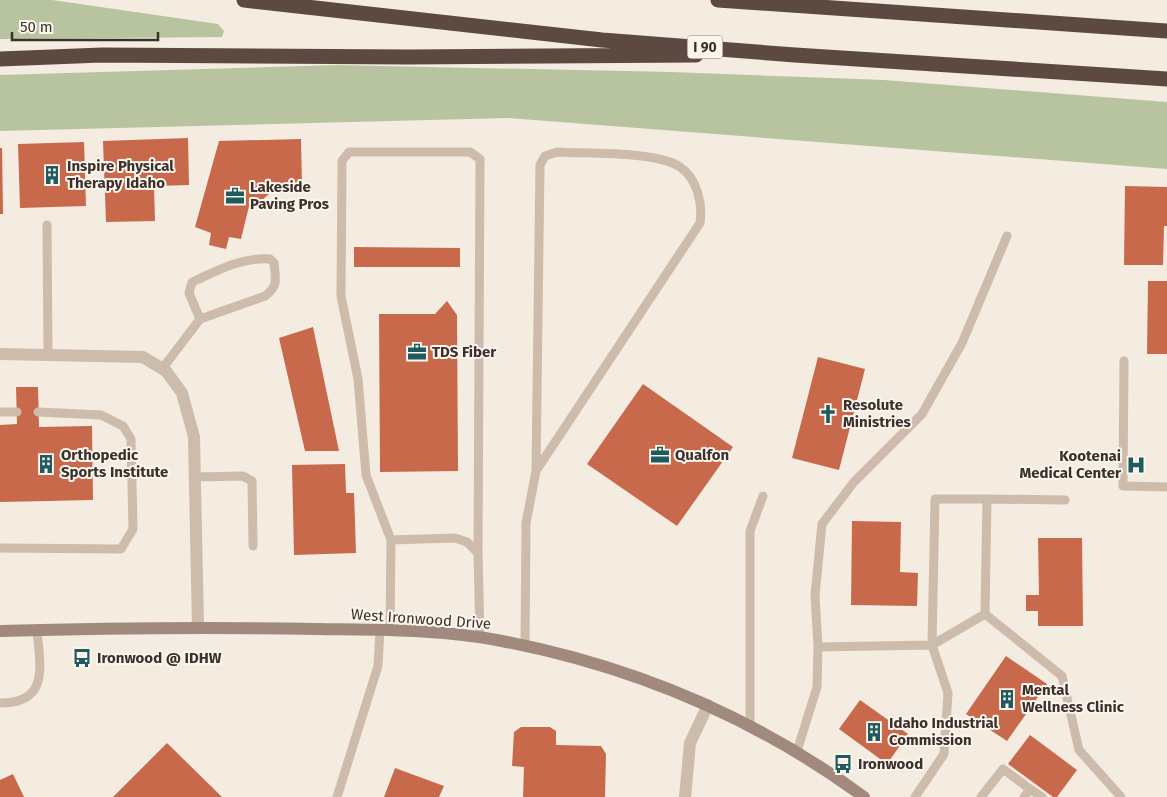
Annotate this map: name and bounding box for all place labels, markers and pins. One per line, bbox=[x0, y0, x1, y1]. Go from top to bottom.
place label: Inspire Physical Therapy Idaho bbox=[67, 157, 174, 192]
building icon: Inspire Physical Therapy Idaho bbox=[41, 164, 63, 186]
place label: Lakeside Paving Pros bbox=[250, 178, 329, 213]
office icon: Lakeside Paving Pros bbox=[224, 185, 246, 207]
office icon: TDS Fiber bbox=[406, 341, 428, 363]
place label: TDS Fiber bbox=[432, 343, 497, 361]
place label: Resolute Ministries bbox=[843, 396, 911, 431]
church icon: Resolute Ministries bbox=[817, 403, 839, 425]
office icon: Qualfon bbox=[649, 444, 671, 466]
place label: Orthopedic Sports Institute bbox=[61, 446, 168, 481]
place label: Qualfon bbox=[675, 446, 729, 464]
place label: Kootenai Medical Center bbox=[1020, 447, 1122, 482]
building icon: Orthopedic Sports Institute bbox=[35, 453, 57, 475]
hospital icon: Kootenai Medical Center bbox=[1125, 454, 1147, 476]
bus stop icon: Ironwood @ IDHW bbox=[71, 647, 93, 669]
place label: Ironwood @ IDHW bbox=[97, 649, 222, 667]
place label: Mental Wellness Clinic bbox=[1022, 681, 1125, 716]
building icon: Mental Wellness Clinic bbox=[996, 688, 1018, 710]
place label: Idaho Industrial Commission bbox=[889, 714, 999, 749]
building icon: Idaho Industrial Commission bbox=[863, 721, 885, 743]
bus stop icon: Ironwood bbox=[832, 753, 854, 775]
place label: Ironwood bbox=[858, 755, 923, 773]

